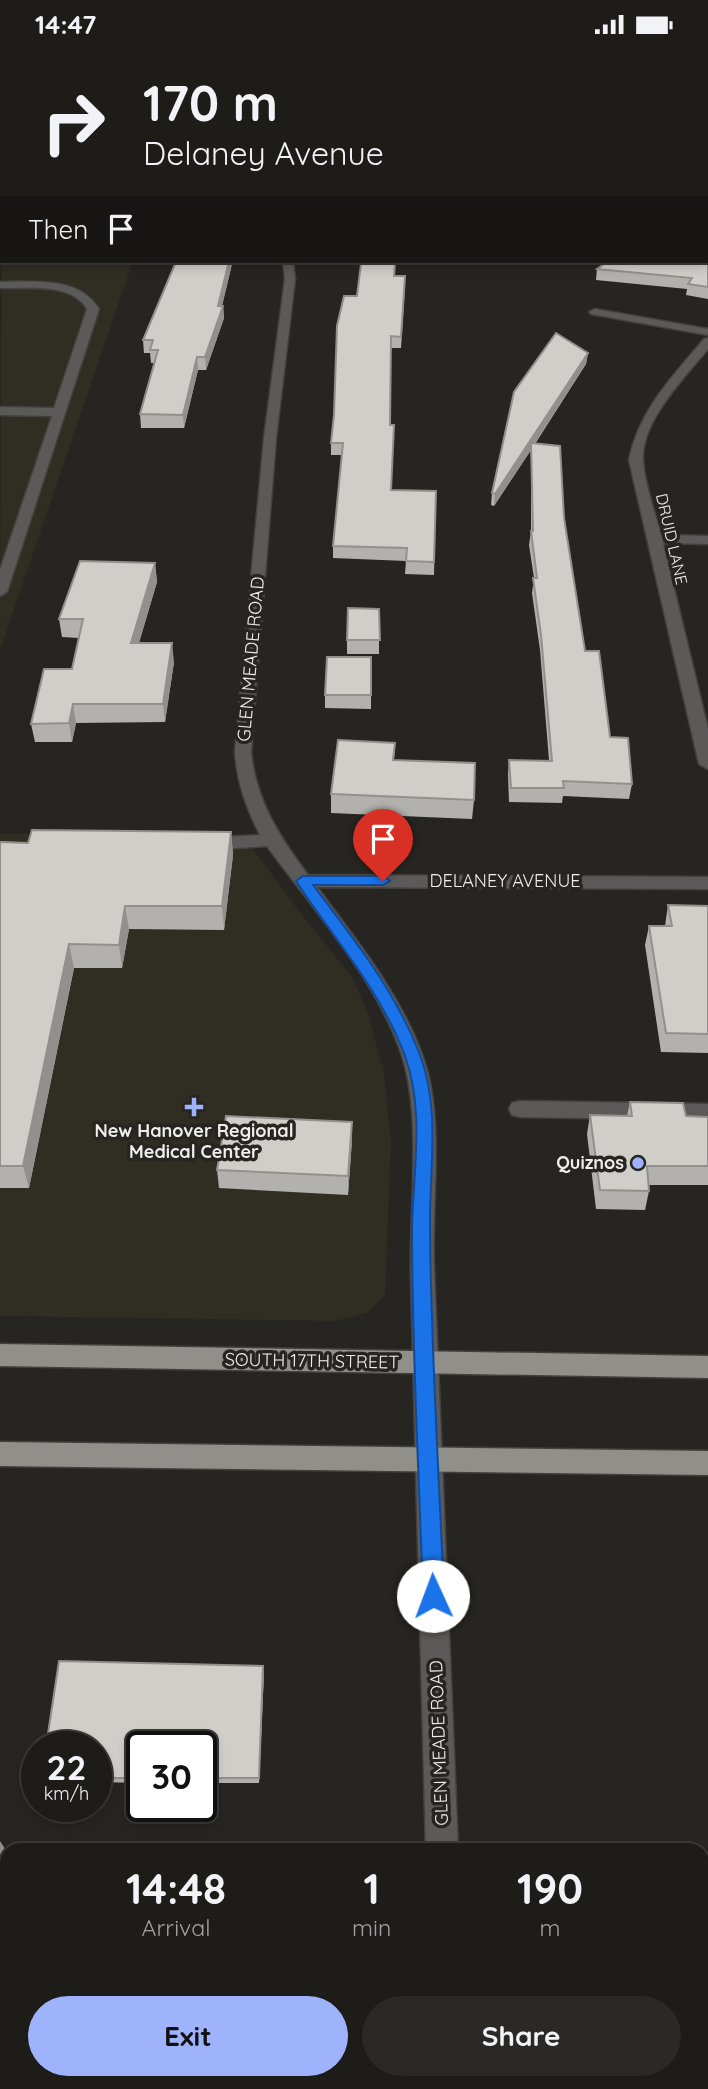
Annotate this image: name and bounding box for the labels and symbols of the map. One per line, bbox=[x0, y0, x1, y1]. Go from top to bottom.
street label: DRUID LANE bbox=[652, 491, 692, 587]
street label: GLEN MEADE ROAD bbox=[232, 576, 269, 742]
pin bbox=[353, 809, 413, 881]
street label: DELANEY AVENUE bbox=[429, 869, 581, 892]
marker: New Hanover Regional Medical Center bbox=[184, 1097, 204, 1117]
place label: New Hanover Regional Medical Center bbox=[95, 1119, 294, 1163]
place label: Quiznos bbox=[556, 1151, 624, 1174]
marker: Quiznos bbox=[630, 1155, 646, 1171]
street label: SOUTH 17TH STREET bbox=[225, 1347, 400, 1374]
position arrow bbox=[396, 1559, 470, 1633]
street label: GLEN MEADE ROAD bbox=[424, 1660, 453, 1826]
speed limit sign: 30 bbox=[126, 1731, 217, 1822]

